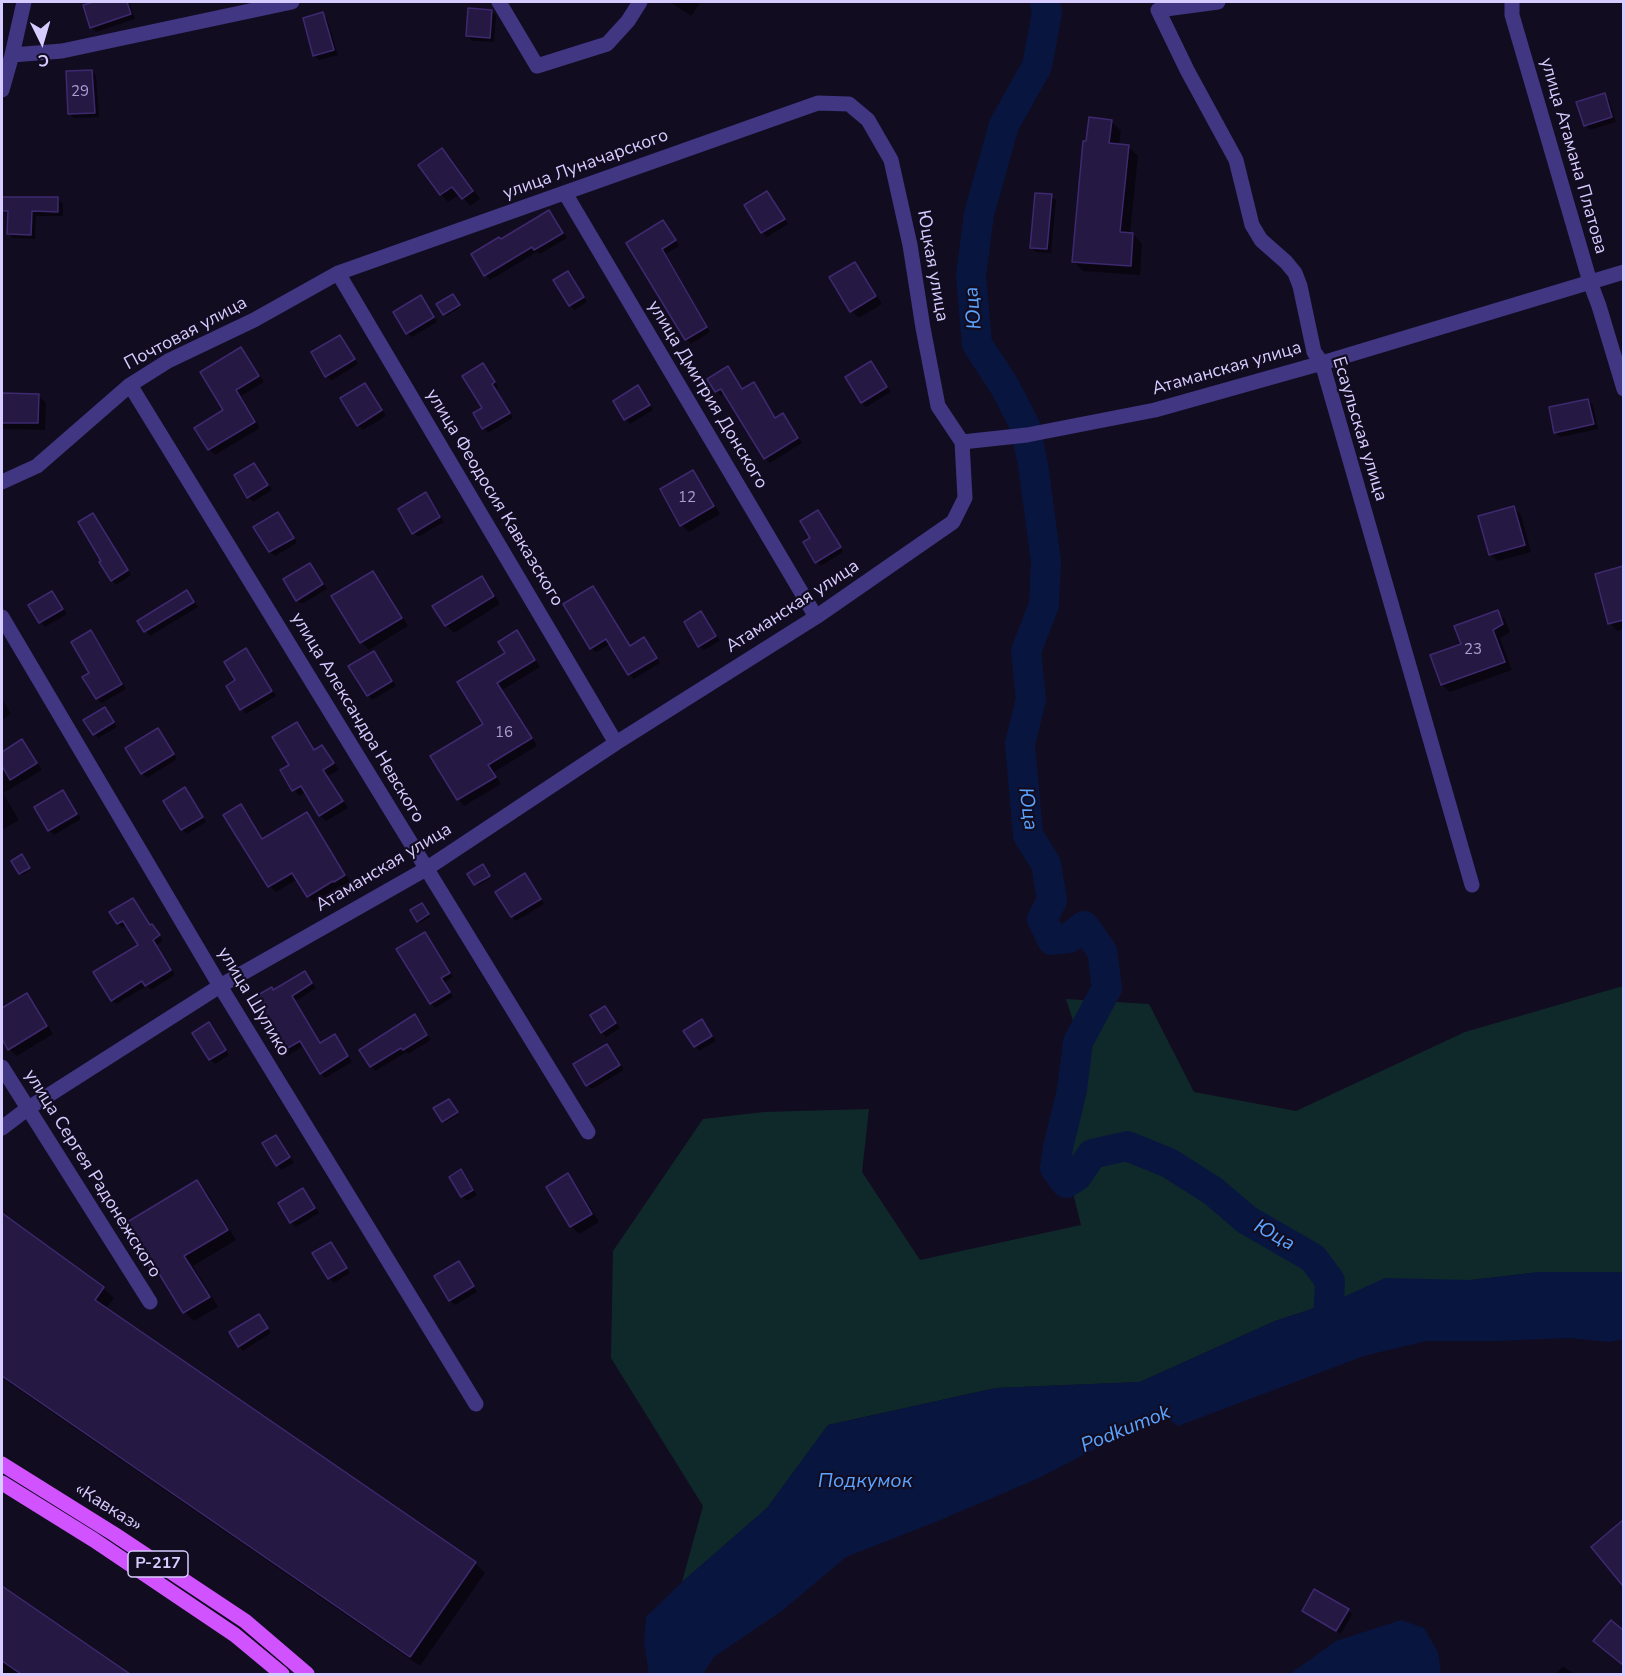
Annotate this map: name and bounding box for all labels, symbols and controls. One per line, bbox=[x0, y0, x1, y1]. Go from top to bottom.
north arrow bbox=[12, 12, 72, 72]
text: С bbox=[37, 48, 50, 71]
street label: улица Атамана Платова bbox=[1535, 56, 1611, 256]
house number: 29 bbox=[71, 83, 89, 101]
street label: улица Луначарского bbox=[500, 125, 672, 205]
street label: Юцкая улица bbox=[912, 209, 952, 323]
water label: Юца bbox=[960, 286, 988, 330]
street label: Почтовая улица bbox=[121, 293, 251, 375]
street label: улица Дмитрия Донского bbox=[642, 297, 772, 493]
street label: Атаманская улица bbox=[1150, 337, 1304, 401]
street label: Есаульская улица bbox=[1327, 354, 1391, 504]
street label: улица Феодосия Кавказского bbox=[420, 385, 568, 611]
house number: 12 bbox=[678, 489, 696, 507]
street label: Атаманская улица bbox=[722, 556, 864, 658]
street label: улица Александра Невского bbox=[286, 609, 428, 827]
house number: 23 bbox=[1464, 641, 1482, 659]
house number: 16 bbox=[495, 724, 513, 742]
water label: Юца bbox=[1012, 786, 1042, 832]
street label: Атаманская улица bbox=[312, 819, 456, 917]
street label: улица Шулико bbox=[212, 944, 294, 1060]
street label: улица Сергея Радонежского bbox=[19, 1066, 165, 1282]
water label: Юца bbox=[1249, 1215, 1299, 1257]
water label: Podkumok bbox=[1078, 1401, 1174, 1459]
water label: Подкумок bbox=[818, 1470, 912, 1494]
street label: «Кавказ» bbox=[70, 1479, 146, 1537]
road number: Р-217 bbox=[128, 1551, 188, 1577]

